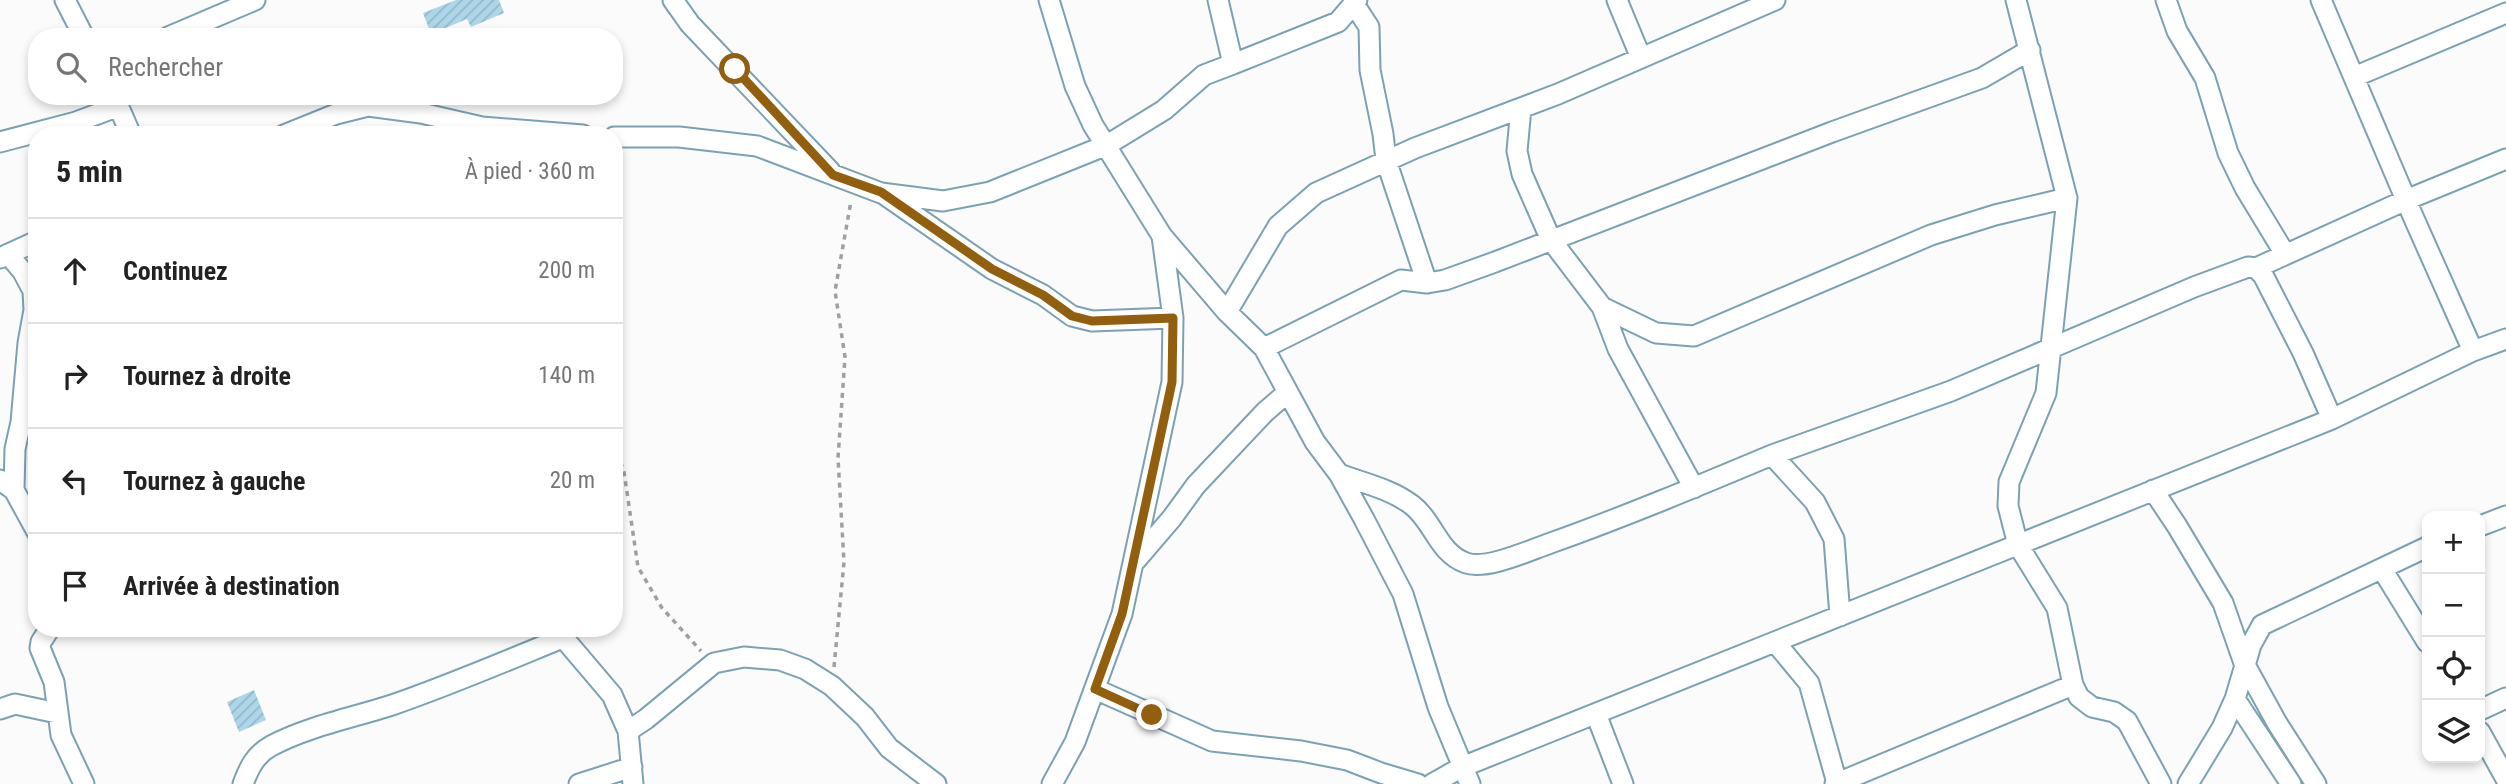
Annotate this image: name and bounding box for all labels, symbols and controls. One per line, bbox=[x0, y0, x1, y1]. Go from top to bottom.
search box bbox=[28, 28, 623, 105]
icon: search bbox=[52, 48, 90, 86]
text: Rechercher bbox=[108, 52, 223, 82]
route start bbox=[719, 53, 750, 84]
text: 5 min bbox=[56, 154, 123, 189]
text: À pied · 360 m bbox=[465, 158, 595, 185]
icon: ahead bbox=[56, 252, 94, 290]
text: Continuez bbox=[123, 256, 228, 286]
text: 200 m bbox=[538, 257, 595, 284]
icon: right bbox=[56, 357, 94, 395]
text: Tournez à droite bbox=[123, 361, 291, 391]
text: 140 m bbox=[538, 362, 595, 389]
icon: left bbox=[56, 462, 94, 500]
text: Tournez à gauche bbox=[123, 466, 305, 496]
text: 20 m bbox=[550, 467, 595, 494]
map controls bbox=[2422, 511, 2485, 763]
button: + bbox=[2422, 511, 2485, 574]
icon: arrive bbox=[56, 567, 94, 605]
text: Arrivée à destination bbox=[123, 571, 340, 601]
button: − bbox=[2422, 574, 2485, 637]
button: locate bbox=[2422, 637, 2485, 700]
route end bbox=[1136, 699, 1167, 730]
button: layers bbox=[2422, 700, 2485, 763]

